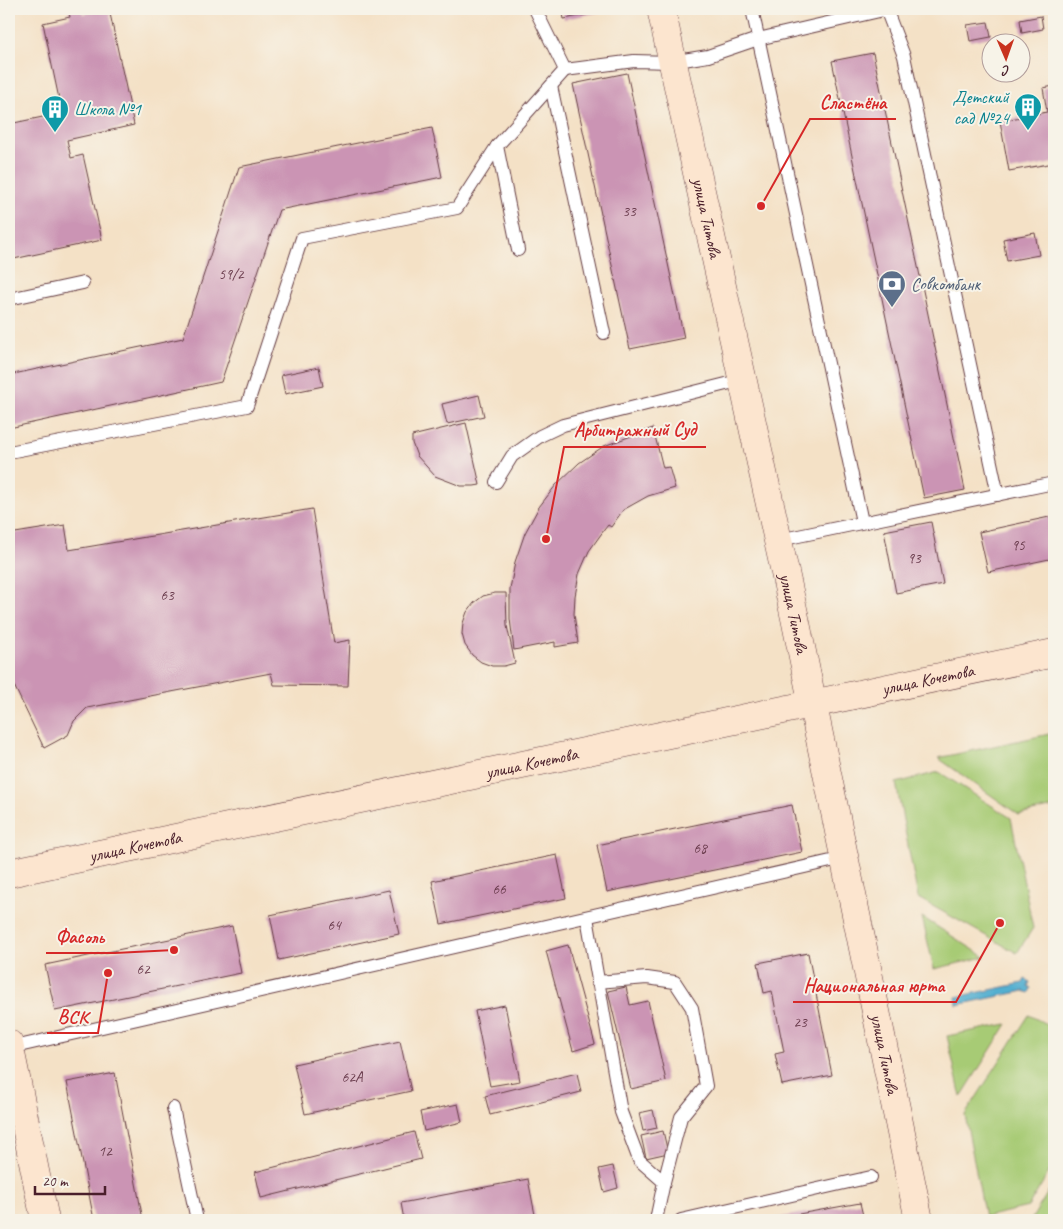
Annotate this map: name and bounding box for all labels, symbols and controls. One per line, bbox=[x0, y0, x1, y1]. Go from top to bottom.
north arrow bbox=[980, 32, 1030, 82]
text: С bbox=[1001, 62, 1010, 79]
callout: Сластёна bbox=[810, 85, 896, 119]
place label: Детский сад №24 bbox=[953, 86, 1011, 129]
text: Сластёна bbox=[820, 91, 888, 115]
building icon: Детский сад №24 bbox=[1013, 92, 1043, 131]
building icon: Школа №1 bbox=[40, 94, 70, 133]
place label: Школа №1 bbox=[74, 98, 142, 120]
street label: улица Титова bbox=[687, 175, 727, 262]
house number: 33 bbox=[622, 202, 637, 221]
house number: 59/2 bbox=[218, 265, 245, 284]
bank icon: Совкомбанк bbox=[877, 269, 907, 308]
place label: Совкомбанк bbox=[911, 273, 982, 295]
callout: Арбитражный Суд bbox=[564, 413, 706, 447]
text: Арбитражный Суд bbox=[574, 418, 698, 442]
house number: 95 bbox=[1011, 536, 1026, 555]
house number: 93 bbox=[907, 549, 922, 568]
street label: улица Титова bbox=[774, 570, 813, 657]
house number: 63 bbox=[160, 586, 175, 605]
street label: улица Кочетова bbox=[879, 659, 977, 700]
street label: улица Кочетова bbox=[482, 742, 581, 784]
street label: улица Кочетова bbox=[86, 826, 184, 867]
house number: 68 bbox=[693, 839, 708, 858]
house number: 66 bbox=[492, 880, 507, 899]
house number: 64 bbox=[327, 916, 342, 935]
callout: Фасоль bbox=[46, 919, 115, 953]
text: Фасоль bbox=[56, 925, 106, 949]
house number: 62 bbox=[136, 960, 151, 979]
callout: Национальная юрта bbox=[793, 968, 956, 1002]
text: Национальная юрта bbox=[803, 974, 946, 998]
callout: ВСК bbox=[47, 999, 98, 1033]
text: ВСК bbox=[58, 1005, 91, 1029]
street label: улица Титова bbox=[866, 1011, 904, 1098]
house number: 23 bbox=[793, 1013, 808, 1032]
house number: 62А bbox=[341, 1068, 364, 1087]
house number: 12 bbox=[98, 1142, 113, 1161]
scale bar bbox=[35, 1164, 105, 1196]
text: 20 m bbox=[42, 1172, 69, 1191]

